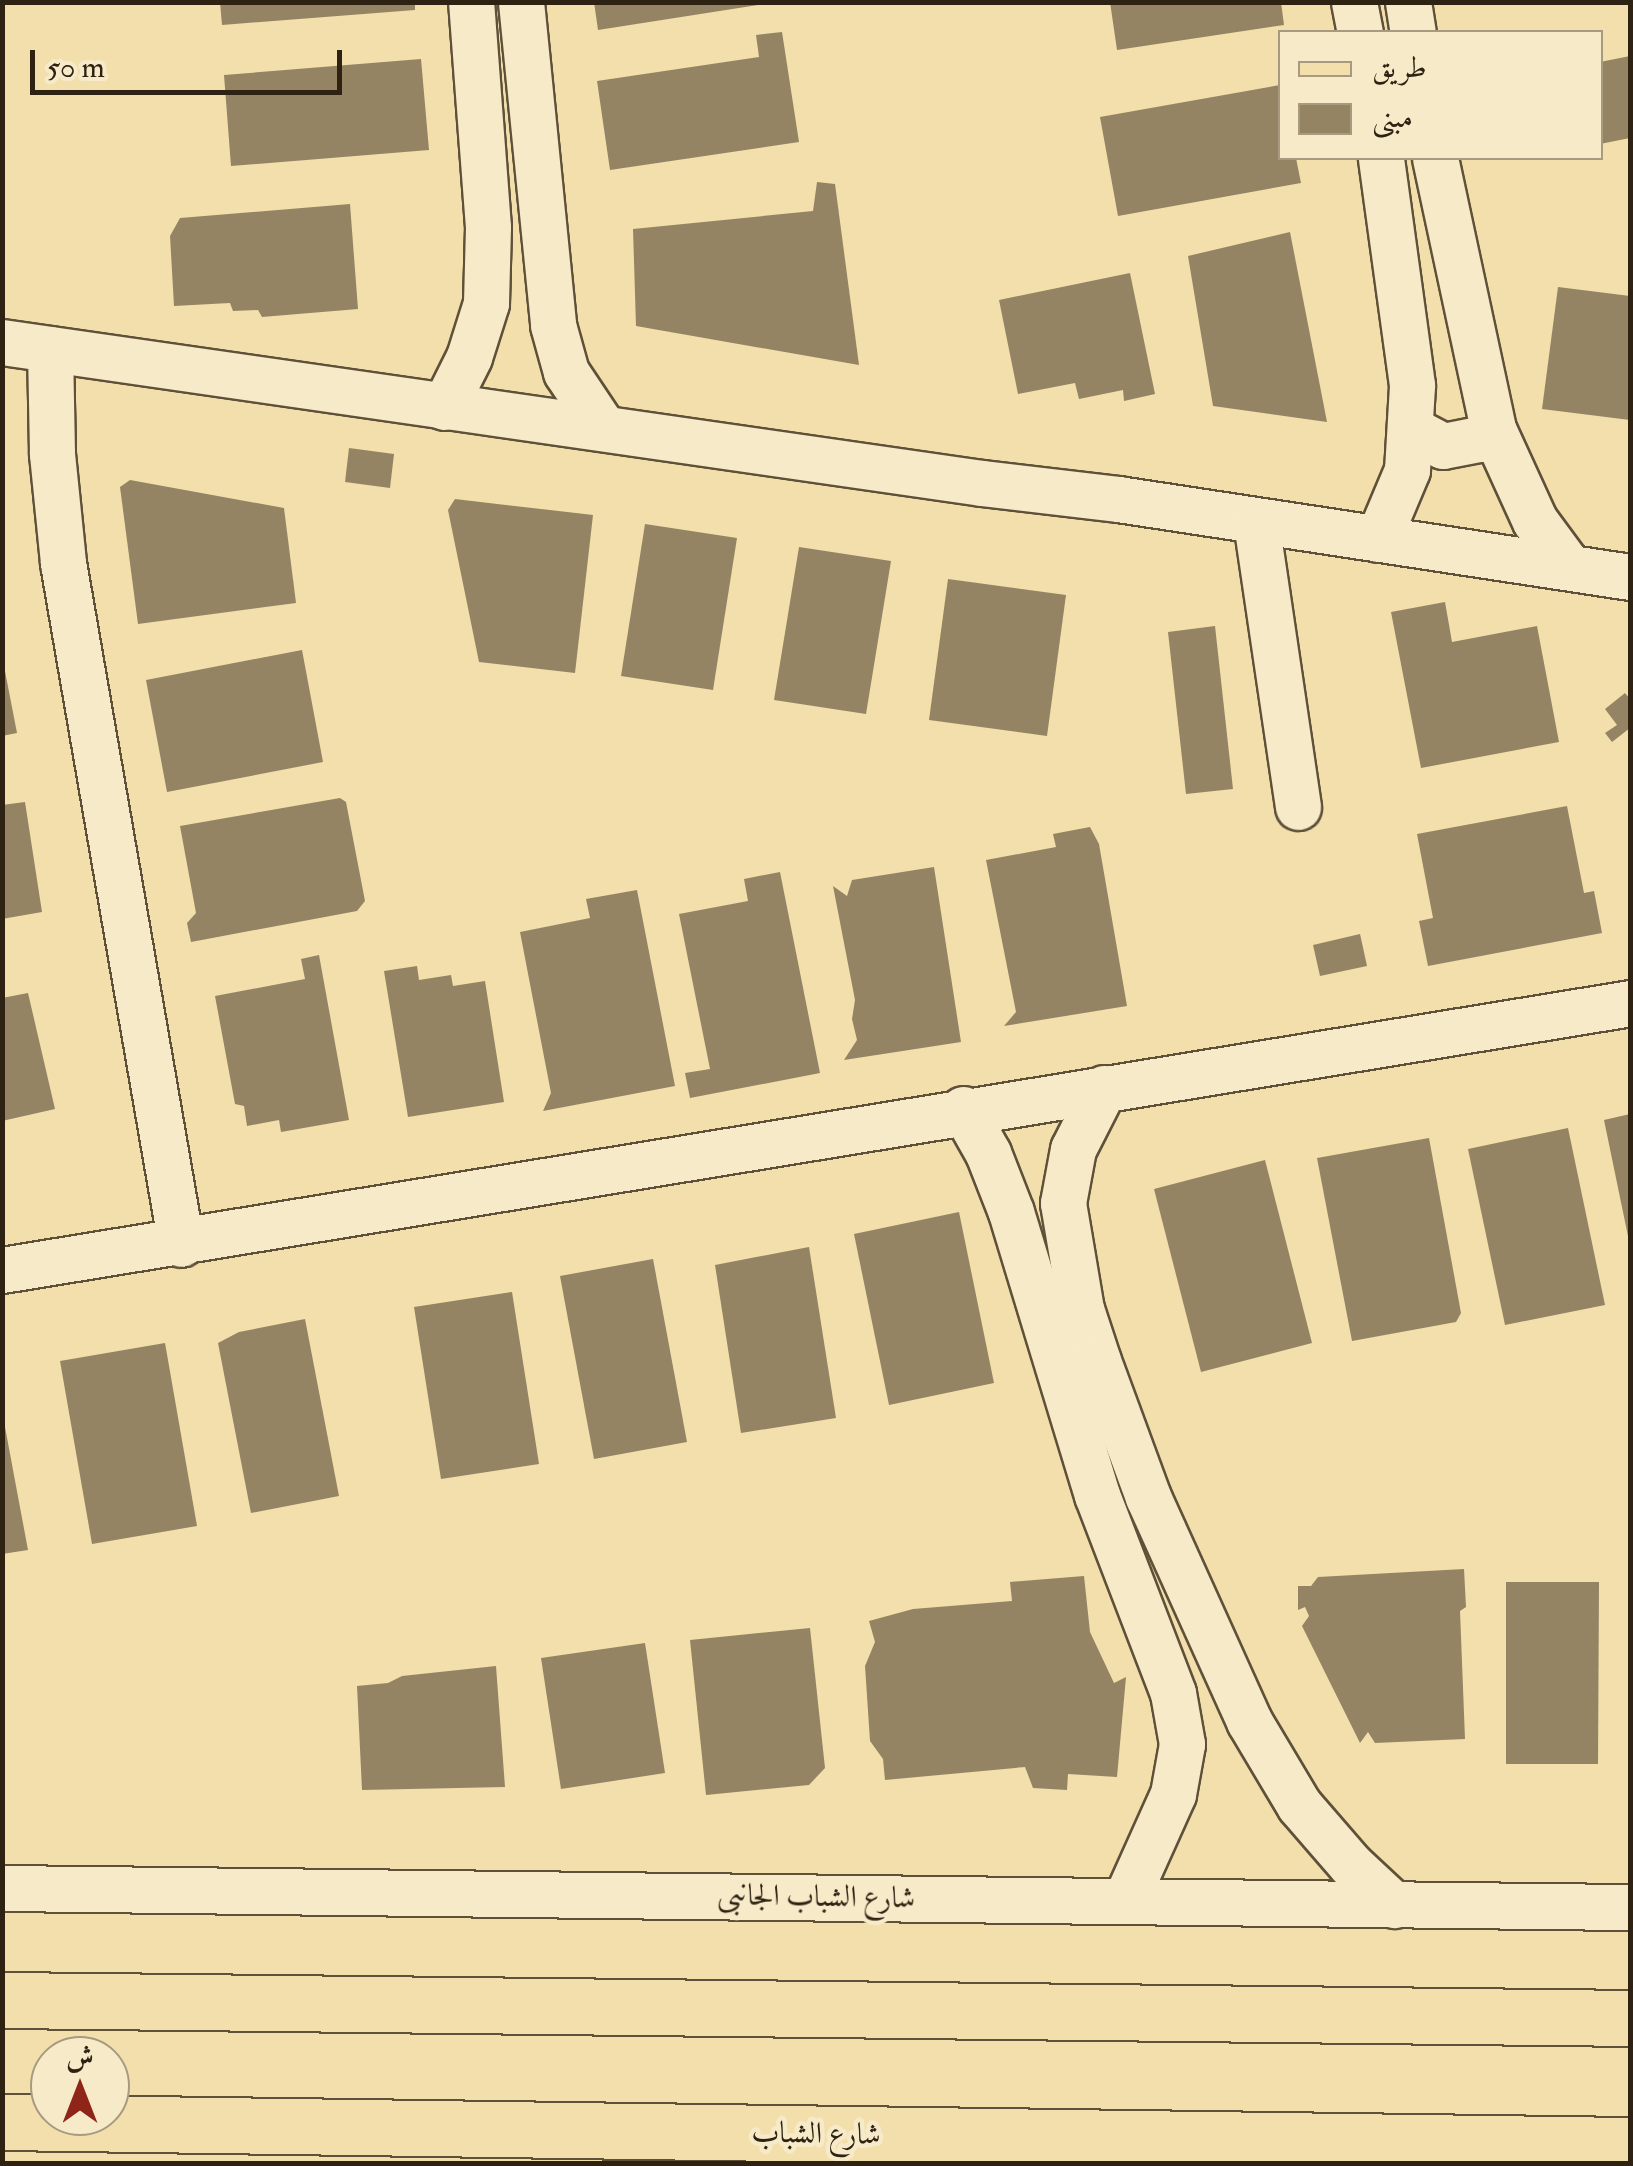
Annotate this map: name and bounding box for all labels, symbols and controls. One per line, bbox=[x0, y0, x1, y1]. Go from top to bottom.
scale bar bbox=[35, 30, 348, 92]
legend bbox=[1278, 30, 1603, 160]
text: 50 m bbox=[47, 49, 105, 86]
text: طريق bbox=[1372, 49, 1427, 86]
text: مبنى bbox=[1372, 99, 1413, 136]
street label: شارع الشباب الجانبى bbox=[717, 1877, 915, 1917]
north arrow bbox=[30, 2036, 130, 2136]
text: ش bbox=[66, 2040, 94, 2075]
street label: شارع الشباب bbox=[751, 2115, 881, 2153]

